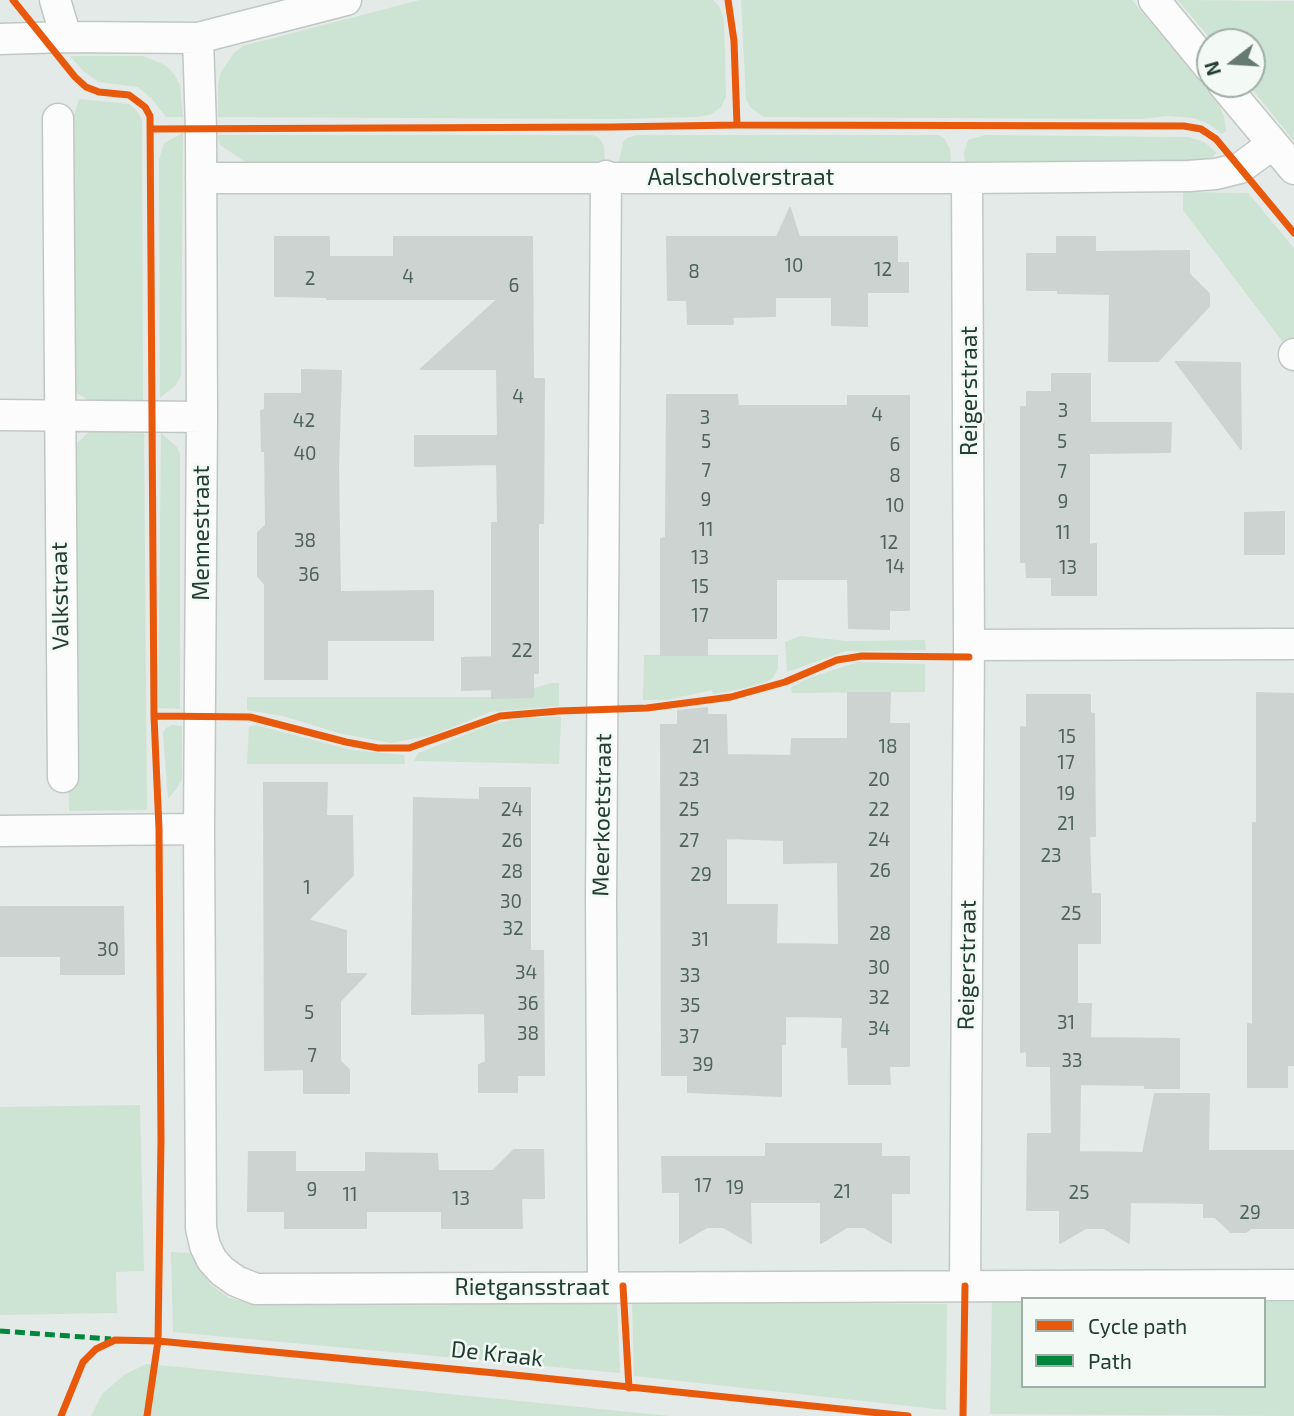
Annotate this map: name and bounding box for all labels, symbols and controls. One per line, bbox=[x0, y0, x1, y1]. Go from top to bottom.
north arrow bbox=[1196, 28, 1266, 98]
text: N bbox=[1199, 59, 1225, 79]
street label: Aalscholverstraat bbox=[648, 163, 834, 191]
house number: 10 bbox=[784, 255, 804, 277]
house number: 12 bbox=[874, 259, 892, 281]
house number: 8 bbox=[688, 261, 700, 283]
house number: 4 bbox=[402, 266, 414, 288]
house number: 2 bbox=[305, 268, 315, 290]
house number: 6 bbox=[509, 275, 519, 297]
street label: Reigerstraat bbox=[955, 326, 983, 456]
house number: 4 bbox=[512, 386, 524, 408]
house number: 3 bbox=[1058, 400, 1068, 422]
house number: 4 bbox=[871, 404, 883, 426]
house number: 3 bbox=[700, 407, 710, 429]
house number: 42 bbox=[293, 410, 315, 432]
house number: 5 bbox=[701, 431, 711, 453]
house number: 5 bbox=[1057, 431, 1067, 453]
house number: 6 bbox=[890, 434, 900, 456]
house number: 40 bbox=[293, 443, 317, 465]
house number: 7 bbox=[701, 460, 711, 482]
house number: 7 bbox=[1057, 461, 1067, 483]
street label: Mennestraat bbox=[187, 465, 215, 601]
house number: 8 bbox=[889, 465, 901, 487]
house number: 9 bbox=[701, 489, 711, 511]
house number: 9 bbox=[1058, 491, 1068, 513]
house number: 10 bbox=[885, 495, 905, 517]
house number: 11 bbox=[698, 519, 714, 541]
house number: 11 bbox=[1055, 522, 1071, 544]
house number: 38 bbox=[294, 530, 316, 552]
house number: 12 bbox=[880, 532, 898, 554]
street label: Valkstraat bbox=[45, 542, 75, 650]
house number: 13 bbox=[691, 547, 709, 569]
house number: 14 bbox=[885, 556, 905, 578]
house number: 13 bbox=[1059, 557, 1077, 579]
house number: 36 bbox=[298, 564, 320, 586]
house number: 15 bbox=[691, 576, 709, 598]
house number: 17 bbox=[691, 605, 709, 627]
house number: 22 bbox=[511, 640, 533, 662]
house number: 15 bbox=[1058, 726, 1076, 748]
street label: Meerkoetstraat bbox=[587, 733, 617, 897]
house number: 21 bbox=[692, 736, 710, 758]
house number: 18 bbox=[878, 736, 898, 758]
house number: 17 bbox=[1057, 752, 1075, 774]
house number: 23 bbox=[678, 769, 700, 791]
house number: 20 bbox=[868, 769, 890, 791]
house number: 19 bbox=[1057, 783, 1075, 805]
house number: 24 bbox=[501, 799, 523, 821]
house number: 25 bbox=[679, 799, 699, 821]
house number: 22 bbox=[868, 799, 890, 821]
house number: 21 bbox=[1057, 813, 1075, 835]
house number: 24 bbox=[868, 829, 890, 851]
house number: 26 bbox=[501, 830, 523, 852]
house number: 27 bbox=[679, 830, 699, 852]
house number: 23 bbox=[1040, 845, 1062, 867]
house number: 26 bbox=[869, 860, 891, 882]
house number: 28 bbox=[501, 861, 523, 883]
house number: 29 bbox=[690, 864, 712, 886]
house number: 1 bbox=[303, 877, 311, 899]
house number: 30 bbox=[500, 891, 522, 913]
street label: Reigerstraat bbox=[952, 900, 982, 1030]
house number: 25 bbox=[1061, 903, 1081, 925]
house number: 32 bbox=[502, 918, 524, 940]
house number: 28 bbox=[869, 923, 891, 945]
house number: 31 bbox=[691, 929, 709, 951]
house number: 30 bbox=[97, 939, 119, 961]
house number: 30 bbox=[868, 957, 890, 979]
house number: 34 bbox=[515, 962, 537, 984]
house number: 33 bbox=[679, 965, 701, 987]
house number: 32 bbox=[868, 987, 890, 1009]
house number: 36 bbox=[517, 993, 539, 1015]
house number: 35 bbox=[680, 995, 700, 1017]
house number: 5 bbox=[304, 1002, 314, 1024]
house number: 31 bbox=[1057, 1012, 1075, 1034]
house number: 34 bbox=[868, 1018, 890, 1040]
house number: 38 bbox=[517, 1023, 539, 1045]
house number: 37 bbox=[679, 1026, 699, 1048]
house number: 7 bbox=[307, 1045, 317, 1067]
house number: 33 bbox=[1061, 1050, 1083, 1072]
house number: 39 bbox=[692, 1054, 714, 1076]
house number: 17 bbox=[694, 1175, 712, 1197]
house number: 19 bbox=[726, 1177, 744, 1199]
house number: 9 bbox=[307, 1179, 317, 1201]
house number: 21 bbox=[833, 1181, 851, 1203]
house number: 25 bbox=[1069, 1182, 1089, 1204]
house number: 11 bbox=[342, 1184, 358, 1206]
house number: 13 bbox=[452, 1188, 470, 1210]
house number: 29 bbox=[1239, 1202, 1261, 1224]
street label: Rietgansstraat bbox=[454, 1273, 610, 1301]
legend bbox=[1021, 1297, 1266, 1388]
text: Cycle path bbox=[1088, 1313, 1187, 1338]
street label: De Kraak bbox=[450, 1335, 544, 1373]
text: Path bbox=[1088, 1348, 1132, 1373]

